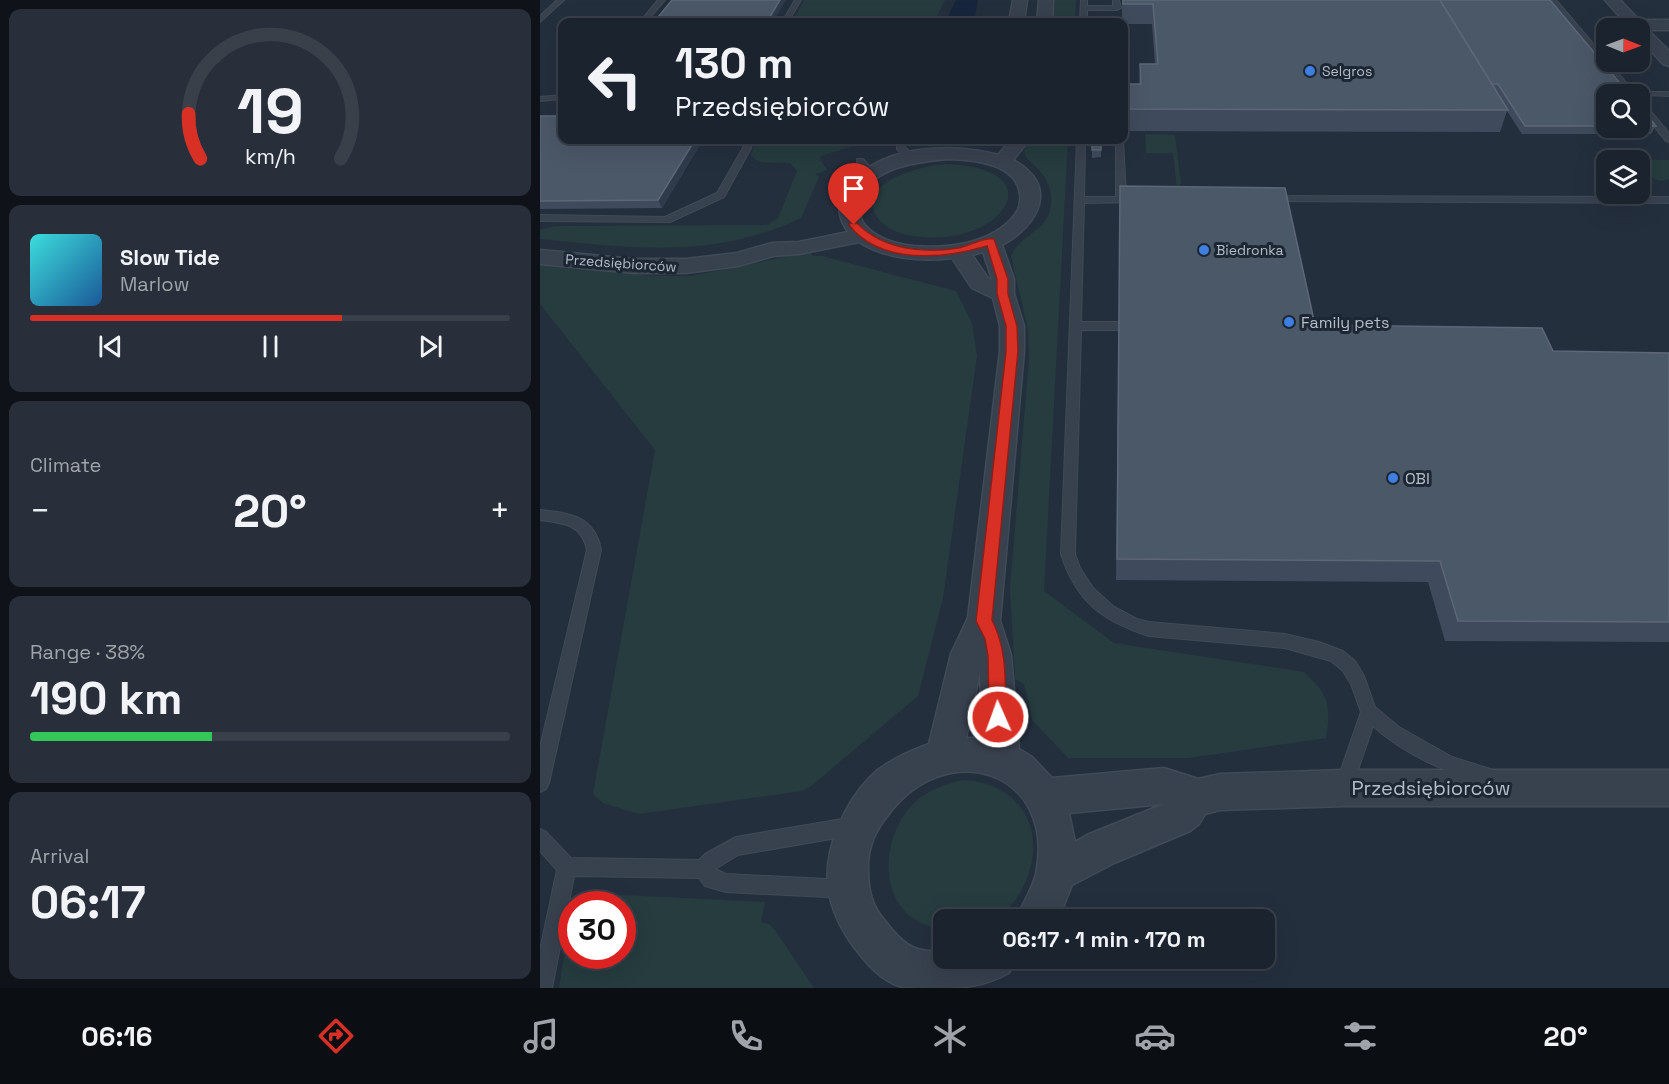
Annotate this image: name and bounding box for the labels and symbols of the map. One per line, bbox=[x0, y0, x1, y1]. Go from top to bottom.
north arrow bbox=[1596, 18, 1650, 72]
place label: Selgros bbox=[1322, 62, 1372, 80]
marker: Selgros bbox=[1303, 64, 1317, 78]
pin bbox=[828, 163, 879, 225]
place label: Biedronka bbox=[1216, 241, 1284, 259]
marker: Biedronka bbox=[1197, 243, 1211, 257]
street label: Przedsiębiorców bbox=[565, 250, 677, 276]
place label: Family pets bbox=[1301, 312, 1389, 333]
marker: Family pets bbox=[1282, 315, 1296, 329]
place label: OBI bbox=[1405, 468, 1430, 489]
marker: OBI bbox=[1386, 471, 1400, 485]
position arrow bbox=[966, 685, 1030, 749]
street label: Przedsiębiorców bbox=[1351, 775, 1511, 801]
speed limit sign: 30 bbox=[558, 891, 636, 969]

